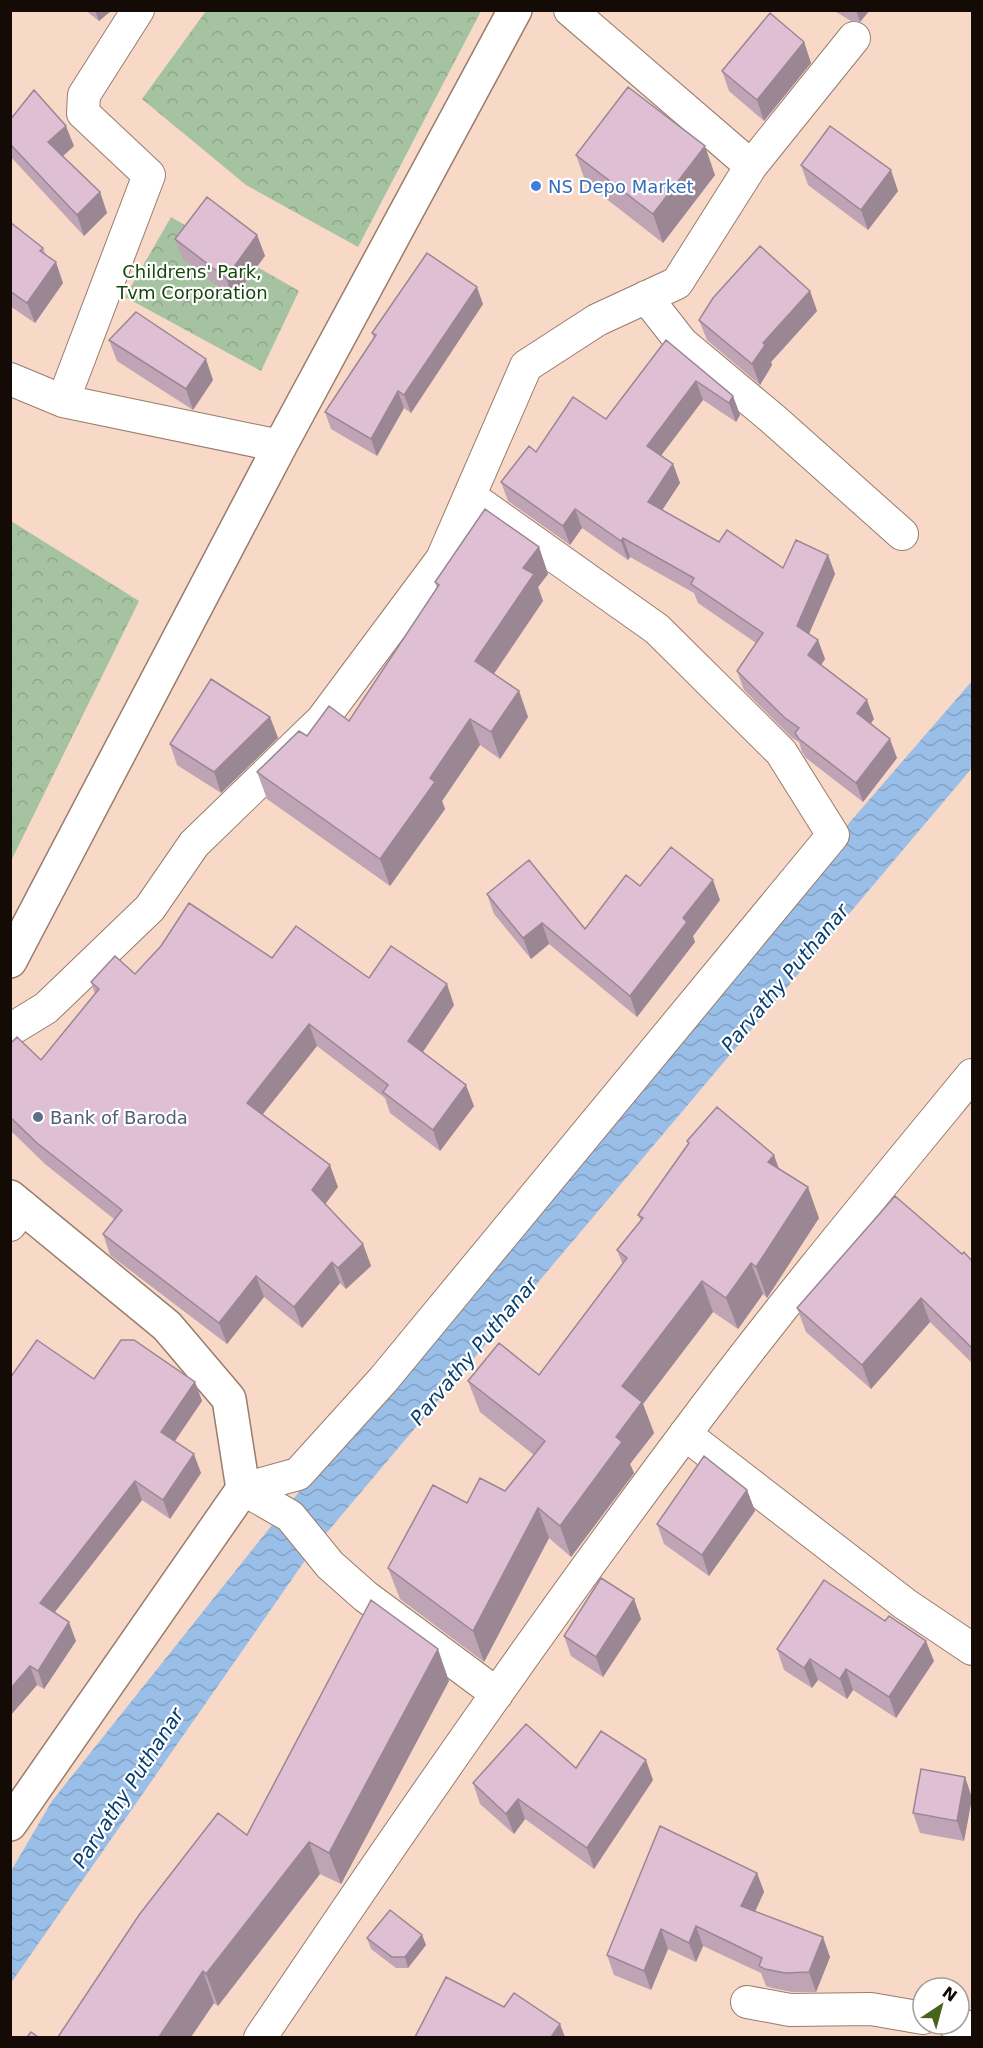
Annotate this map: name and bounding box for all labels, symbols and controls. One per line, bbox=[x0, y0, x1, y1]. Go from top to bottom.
place label: NS Depo Market bbox=[548, 176, 694, 197]
marker: NS Depo Market bbox=[529, 179, 543, 193]
park label: Childrens' Park, Tvm Corporation bbox=[115, 261, 268, 303]
water label: Parvathy Puthanar bbox=[716, 898, 855, 1057]
place label: Bank of Baroda bbox=[50, 1107, 188, 1128]
marker: Bank of Baroda bbox=[31, 1110, 45, 1124]
water label: Parvathy Puthanar bbox=[405, 1271, 544, 1430]
water label: Parvathy Puthanar bbox=[67, 1702, 190, 1873]
north arrow bbox=[911, 1976, 971, 2036]
text: N bbox=[939, 1983, 961, 2006]

